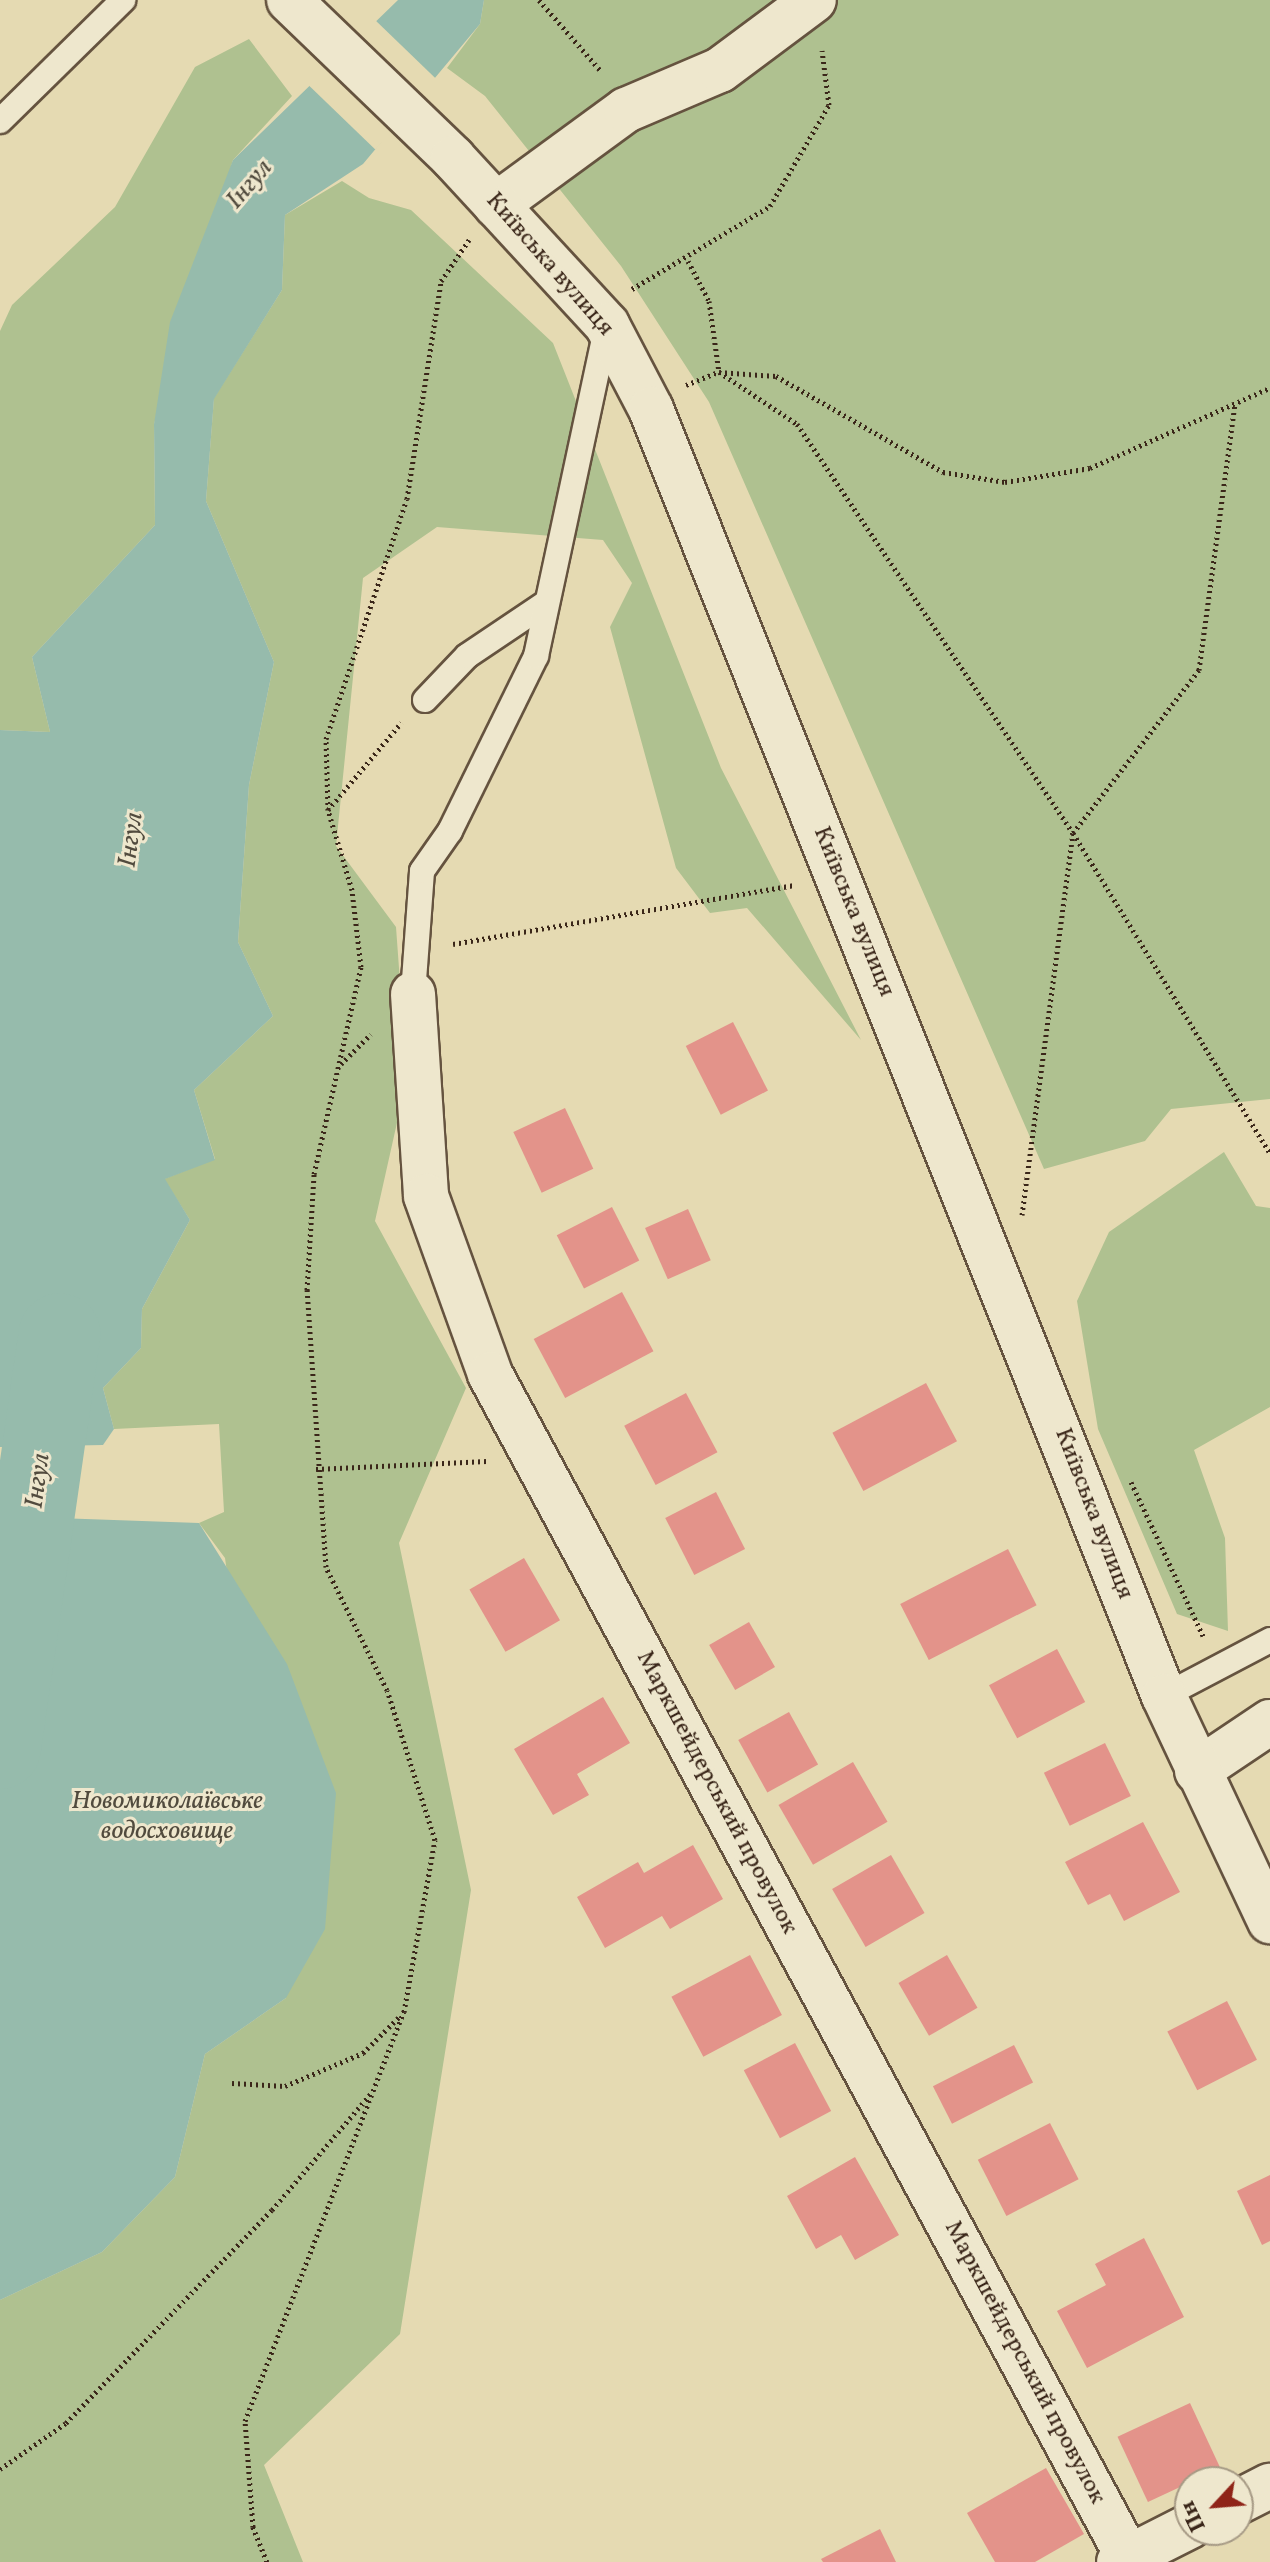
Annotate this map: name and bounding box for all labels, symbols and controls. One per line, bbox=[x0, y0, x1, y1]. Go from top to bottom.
water label: Інгул bbox=[220, 154, 280, 216]
street label: Київська вулиця bbox=[479, 187, 619, 343]
water label: Інгул bbox=[113, 810, 151, 870]
street label: Київська вулиця bbox=[806, 823, 900, 1001]
street label: Київська вулиця bbox=[1047, 1424, 1139, 1604]
water label: Інгул bbox=[20, 1451, 58, 1511]
street label: Маркшейдерський провулок bbox=[629, 1646, 803, 1940]
water label: Новомиколаївське водосховище bbox=[71, 1786, 263, 1848]
street label: Маркшейдерський провулок bbox=[937, 2216, 1111, 2510]
north arrow bbox=[1174, 2466, 1254, 2546]
text: Пн bbox=[1173, 2495, 1215, 2537]

